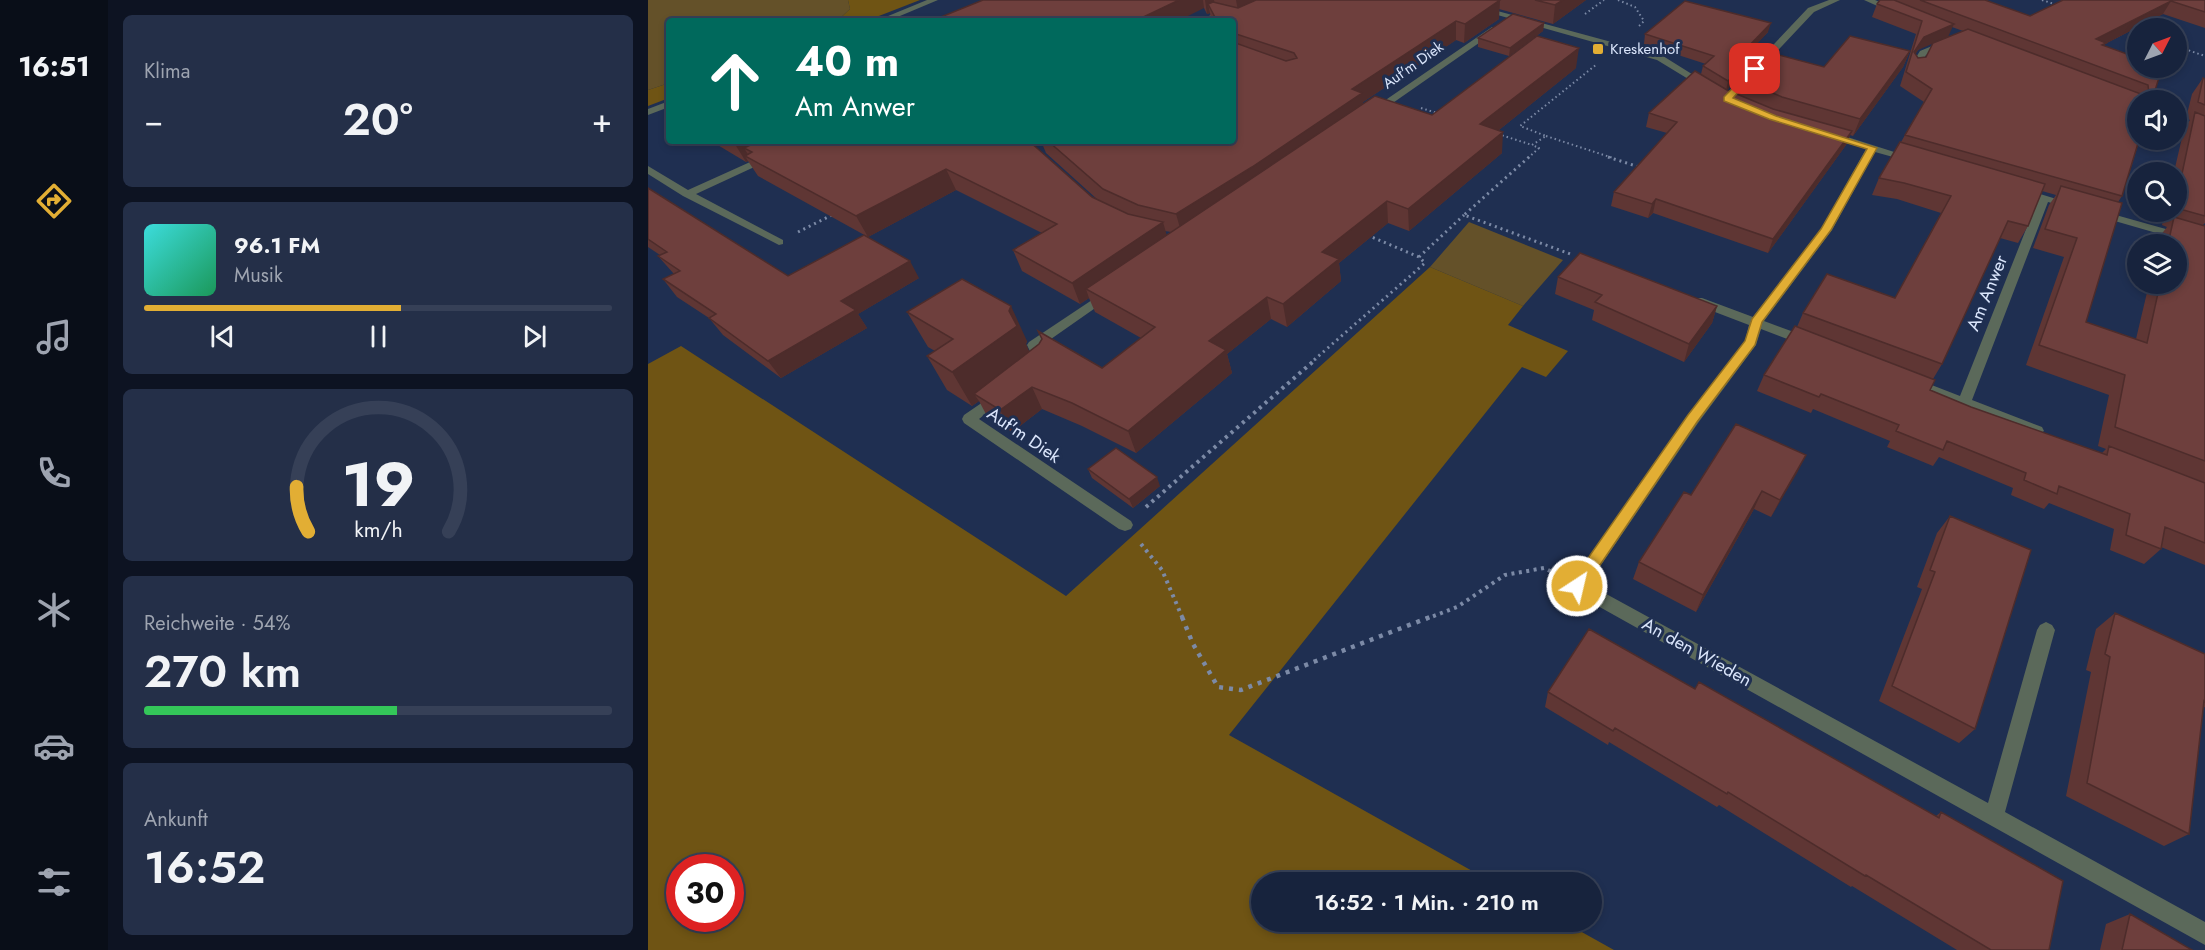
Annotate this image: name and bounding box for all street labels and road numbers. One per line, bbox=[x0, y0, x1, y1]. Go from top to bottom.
street label: Auf'm Diek bbox=[1378, 36, 1448, 94]
street label: Am Anwer bbox=[1960, 250, 2014, 335]
street label: Auf'm Diek bbox=[982, 401, 1066, 469]
street label: An den Wieden bbox=[1637, 611, 1757, 693]

